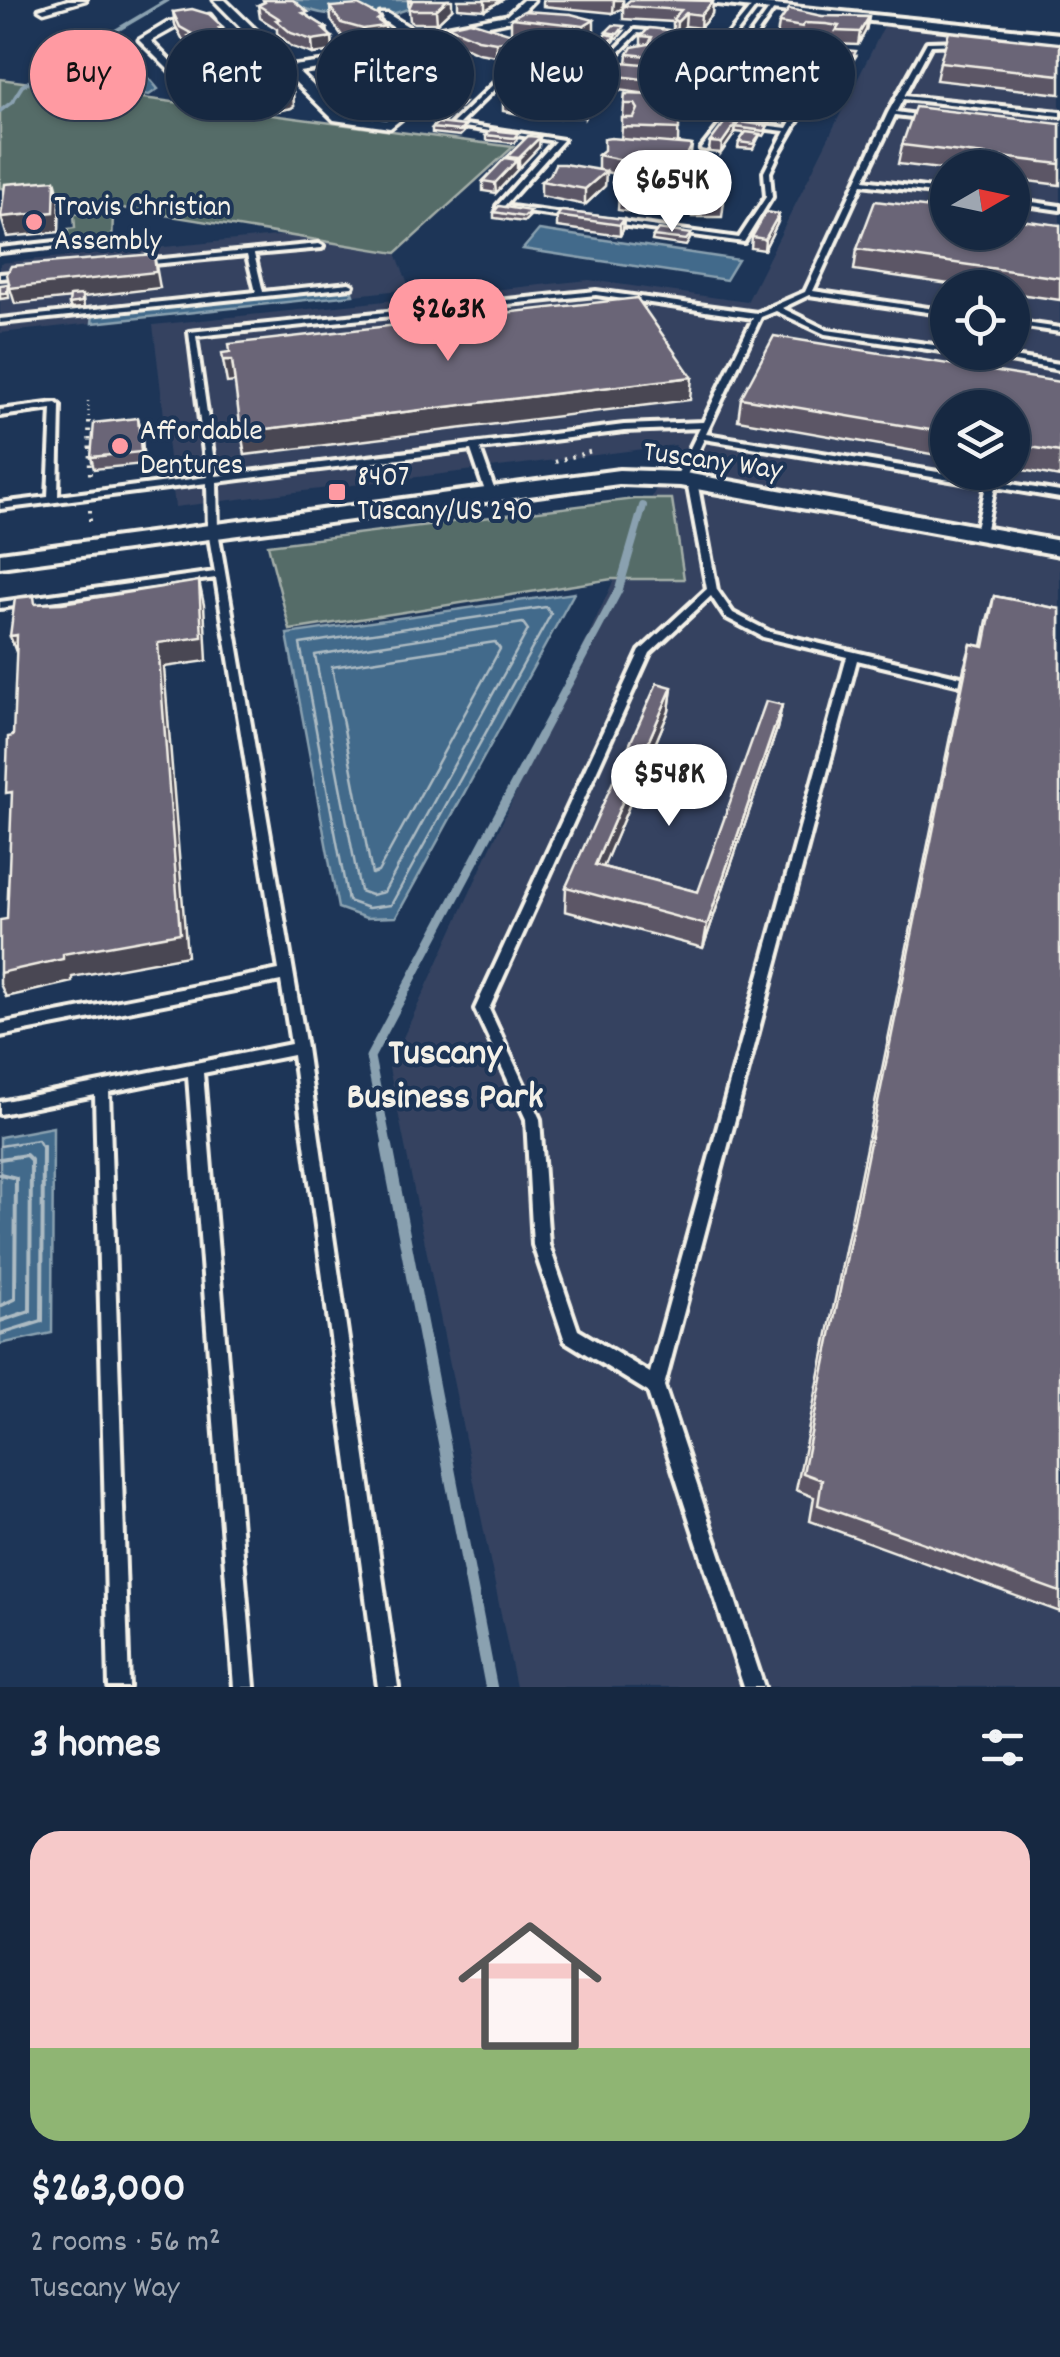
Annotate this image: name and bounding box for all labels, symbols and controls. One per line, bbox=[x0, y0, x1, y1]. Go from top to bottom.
chip: Buy bbox=[30, 30, 146, 120]
chip: Rent bbox=[166, 30, 297, 120]
chip: Filters bbox=[317, 30, 474, 120]
chip: New bbox=[494, 30, 619, 120]
chip: Apartment bbox=[639, 30, 855, 120]
pin: $654K bbox=[602, 150, 742, 235]
north arrow bbox=[930, 150, 1030, 250]
map controls bbox=[930, 150, 1030, 490]
text: $654K bbox=[635, 159, 709, 205]
place label: Travis Christian Assembly bbox=[54, 188, 231, 265]
marker: Travis Christian Assembly bbox=[23, 211, 45, 233]
button: locate bbox=[930, 270, 1030, 370]
pin: $263K bbox=[378, 279, 518, 364]
text: $263K bbox=[411, 288, 485, 334]
button: layers bbox=[930, 390, 1030, 490]
place label: Affordable Dentures bbox=[140, 412, 263, 489]
street label: Tuscany Way bbox=[640, 432, 786, 495]
marker: Affordable Dentures bbox=[109, 435, 131, 457]
place label: 8407 Tuscany/US 290 bbox=[357, 458, 533, 535]
marker: 8407 Tuscany/US 290 bbox=[326, 481, 348, 503]
pin: $548K bbox=[599, 744, 739, 829]
text: $548K bbox=[633, 753, 705, 799]
district label: Tuscany Business Park bbox=[346, 1028, 544, 1127]
text: 3 homes bbox=[30, 1717, 161, 1777]
icon: filters bbox=[975, 1720, 1030, 1775]
icon: home bbox=[440, 1896, 620, 2076]
text: $263,000 bbox=[30, 2161, 186, 2221]
text: 2 rooms · 56 m² bbox=[30, 2221, 221, 2267]
text: Tuscany Way bbox=[30, 2267, 179, 2313]

